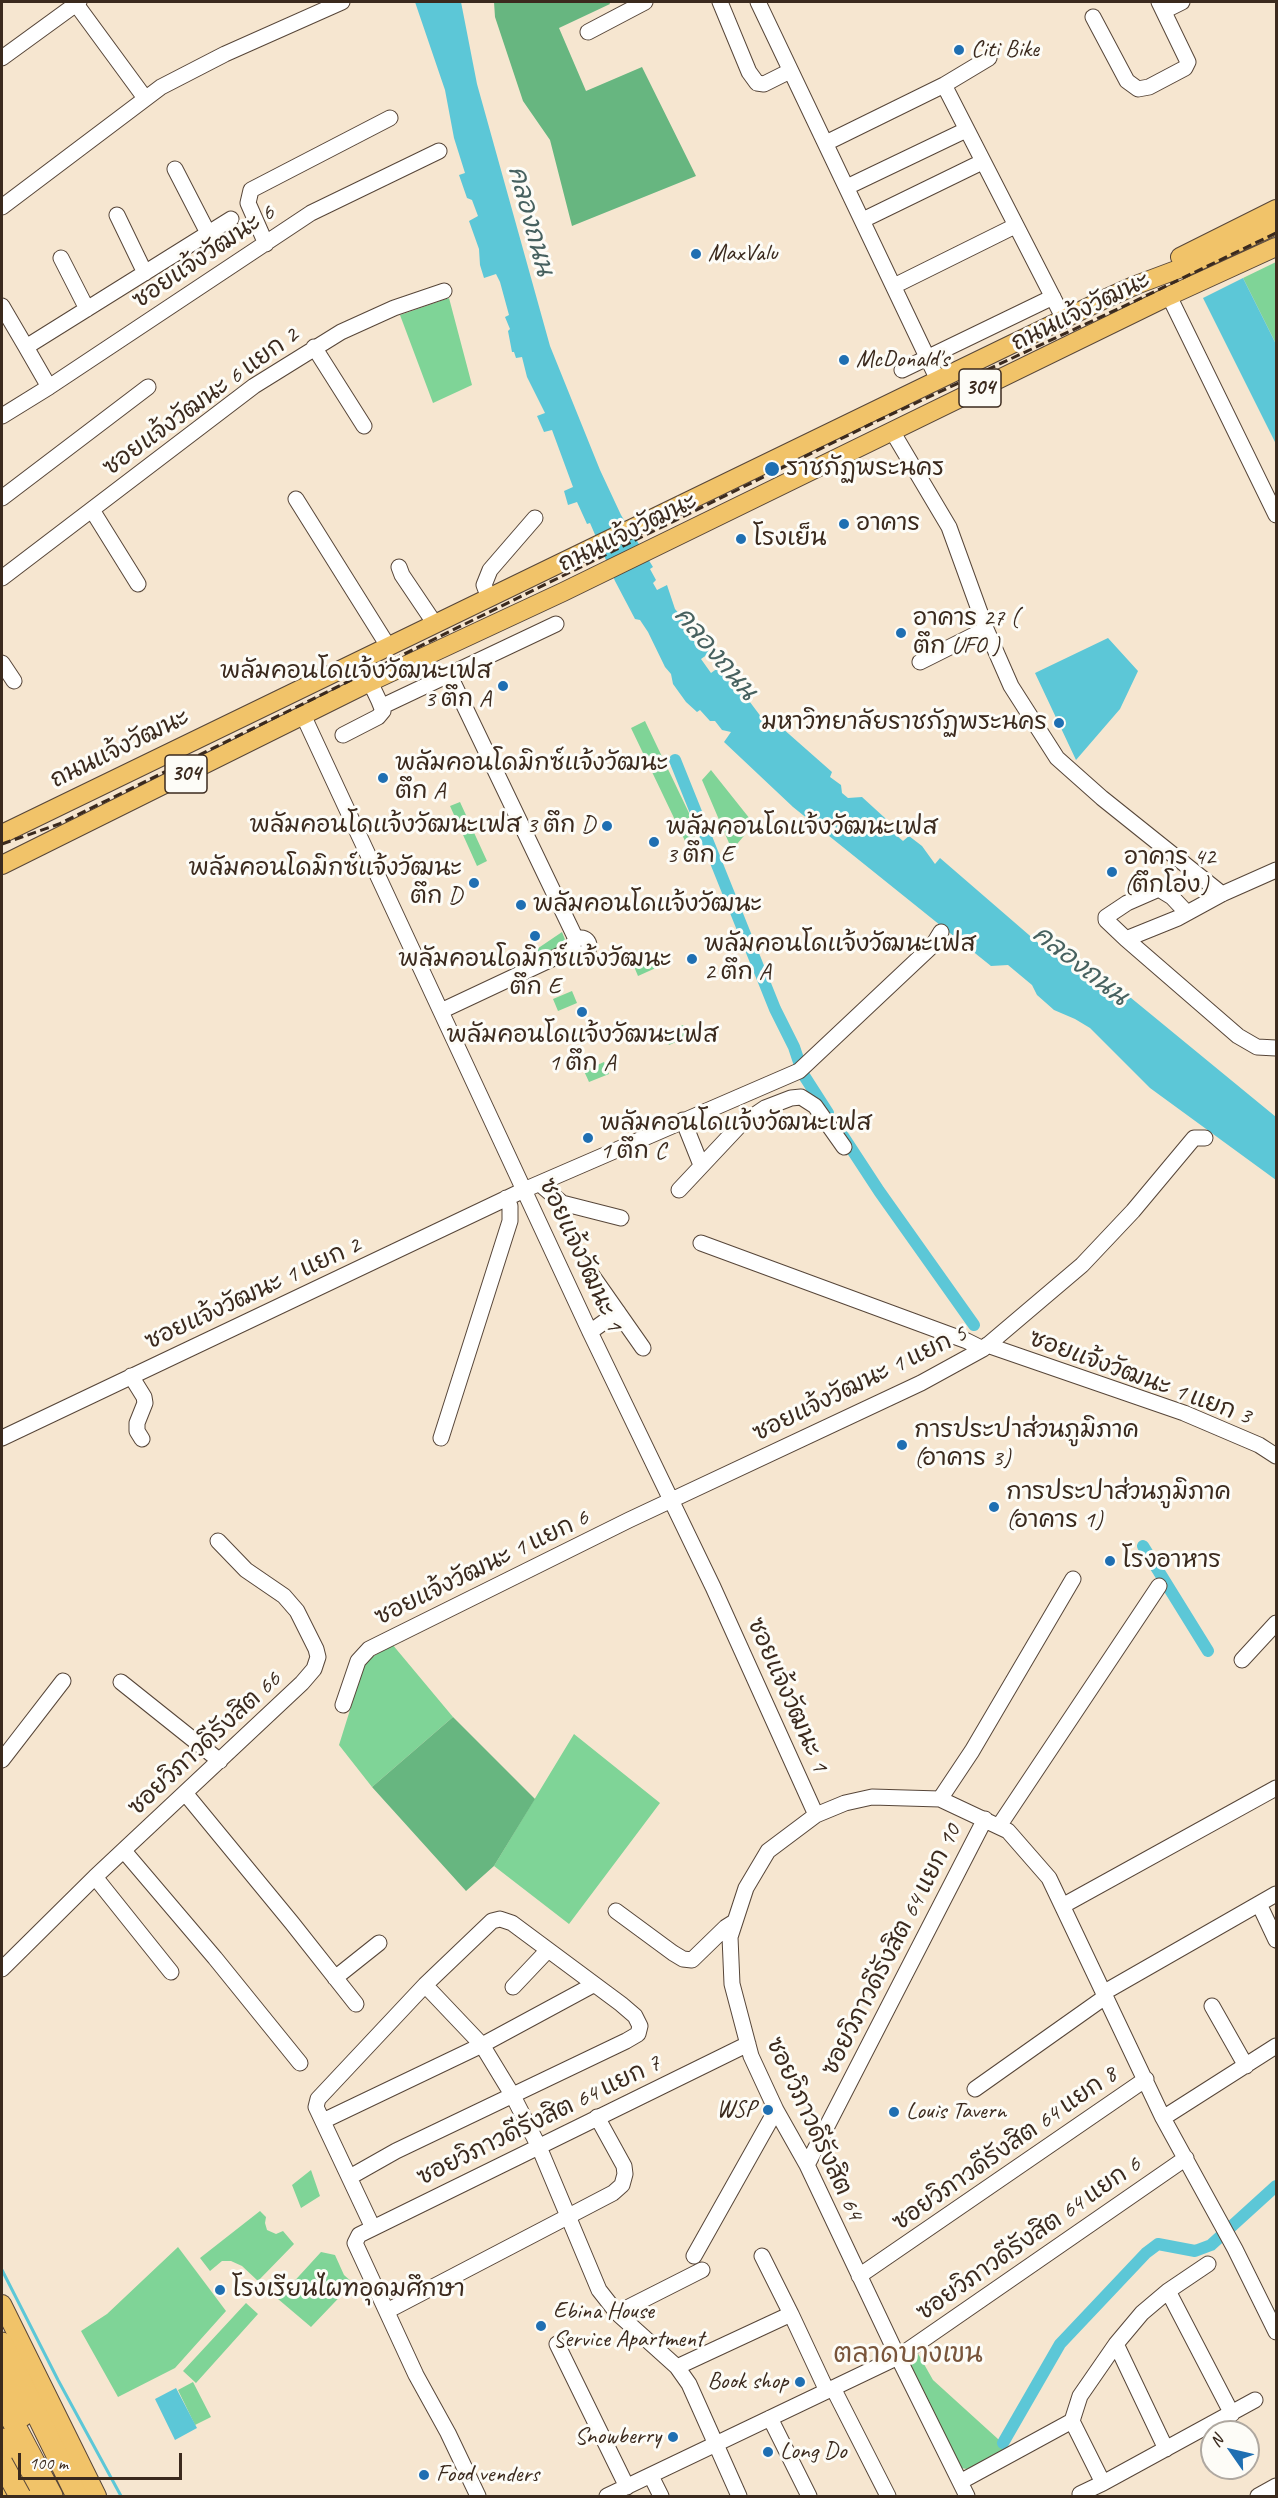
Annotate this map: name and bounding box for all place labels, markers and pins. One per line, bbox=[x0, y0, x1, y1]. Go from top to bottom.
place label: Citi Bike bbox=[971, 36, 1039, 64]
marker: Citi Bike bbox=[952, 43, 966, 57]
place label: MaxValu bbox=[708, 240, 777, 268]
marker: MaxValu bbox=[689, 247, 703, 261]
place label: McDonald's bbox=[856, 346, 949, 374]
marker: McDonald's bbox=[837, 353, 851, 367]
place label: ราชภัฏพระนคร bbox=[786, 455, 944, 483]
marker: ราชภัฏพระนคร bbox=[763, 460, 781, 478]
place label: อาคาร bbox=[856, 510, 920, 538]
marker: อาคาร bbox=[837, 517, 851, 531]
place label: โรงเย็น bbox=[753, 525, 826, 553]
marker: โรงเย็น bbox=[734, 532, 748, 546]
place label: อาคาร 27 ( ตึก UFO ) bbox=[913, 605, 1018, 661]
marker: อาคาร 27 ( ตึก UFO ) bbox=[894, 626, 908, 640]
place label: พลัมคอนโดแจ้งวัฒนะเฟส 3 ตึก A bbox=[220, 658, 491, 714]
marker: พลัมคอนโดแจ้งวัฒนะเฟส 3 ตึก A bbox=[496, 679, 510, 693]
place label: มหาวิทยาลัยราชภัฏพระนคร bbox=[761, 709, 1047, 737]
marker: มหาวิทยาลัยราชภัฏพระนคร bbox=[1052, 716, 1066, 730]
place label: พลัมคอนโดมิกซ์แจ้งวัฒนะ ตึก A bbox=[395, 750, 668, 806]
marker: พลัมคอนโดมิกซ์แจ้งวัฒนะ ตึก A bbox=[376, 771, 390, 785]
place label: พลัมคอนโดแจ้งวัฒนะเฟส 3 ตึก D bbox=[250, 812, 595, 840]
place label: พลัมคอนโดแจ้งวัฒนะเฟส 3 ตึก E bbox=[666, 814, 937, 870]
marker: พลัมคอนโดแจ้งวัฒนะเฟส 3 ตึก D bbox=[600, 819, 614, 833]
marker: พลัมคอนโดแจ้งวัฒนะเฟส 3 ตึก E bbox=[647, 835, 661, 849]
place label: อาคาร 42 (ตึกโอ่ง) bbox=[1124, 844, 1215, 900]
place label: พลัมคอนโดมิกซ์แจ้งวัฒนะ ตึก D bbox=[189, 855, 462, 911]
marker: อาคาร 42 (ตึกโอ่ง) bbox=[1105, 865, 1119, 879]
marker: พลัมคอนโดมิกซ์แจ้งวัฒนะ ตึก D bbox=[467, 876, 481, 890]
place label: พลัมคอนโดแจ้งวัฒนะ bbox=[533, 891, 762, 919]
marker: พลัมคอนโดแจ้งวัฒนะ bbox=[514, 898, 528, 912]
marker: พลัมคอนโดมิกซ์แจ้งวัฒนะ ตึก E bbox=[528, 929, 542, 943]
place label: พลัมคอนโดแจ้งวัฒนะเฟส 2 ตึก A bbox=[704, 931, 975, 987]
place label: พลัมคอนโดมิกซ์แจ้งวัฒนะ ตึก E bbox=[398, 946, 672, 1002]
marker: พลัมคอนโดแจ้งวัฒนะเฟส 2 ตึก A bbox=[685, 952, 699, 966]
marker: พลัมคอนโดแจ้งวัฒนะเฟส 1 ตึก A bbox=[575, 1005, 589, 1019]
place label: พลัมคอนโดแจ้งวัฒนะเฟส 1 ตึก A bbox=[447, 1022, 717, 1078]
place label: พลัมคอนโดแจ้งวัฒนะเฟส 1 ตึก C bbox=[600, 1110, 871, 1166]
marker: พลัมคอนโดแจ้งวัฒนะเฟส 1 ตึก C bbox=[581, 1131, 595, 1145]
place label: การประปาส่วนภูมิภาค (อาคาร 3) bbox=[914, 1417, 1139, 1473]
marker: การประปาส่วนภูมิภาค (อาคาร 3) bbox=[895, 1438, 909, 1452]
place label: การประปาส่วนภูมิภาค (อาคาร 1) bbox=[1006, 1479, 1231, 1535]
marker: การประปาส่วนภูมิภาค (อาคาร 1) bbox=[987, 1500, 1001, 1514]
place label: โรงอาหาร bbox=[1122, 1547, 1221, 1575]
marker: โรงอาหาร bbox=[1103, 1554, 1117, 1568]
place label: WSP bbox=[716, 2096, 756, 2124]
place label: Louis Tavern bbox=[906, 2098, 1006, 2126]
marker: WSP bbox=[761, 2103, 775, 2117]
marker: Louis Tavern bbox=[887, 2105, 901, 2119]
place label: โรงเรียนไผทอุดมศึกษา bbox=[232, 2276, 465, 2304]
marker: โรงเรียนไผทอุดมศึกษา bbox=[213, 2283, 227, 2297]
place label: Ebina House Service Apartment bbox=[553, 2298, 704, 2354]
marker: Ebina House Service Apartment bbox=[534, 2319, 548, 2333]
place label: Book shop bbox=[707, 2368, 788, 2396]
marker: Book shop bbox=[793, 2375, 807, 2389]
place label: Snowberry bbox=[574, 2423, 661, 2451]
marker: Snowberry bbox=[666, 2430, 680, 2444]
place label: Long Do bbox=[780, 2438, 846, 2466]
marker: Long Do bbox=[761, 2445, 775, 2459]
place label: Food venders bbox=[436, 2461, 539, 2489]
marker: Food venders bbox=[417, 2468, 431, 2482]

